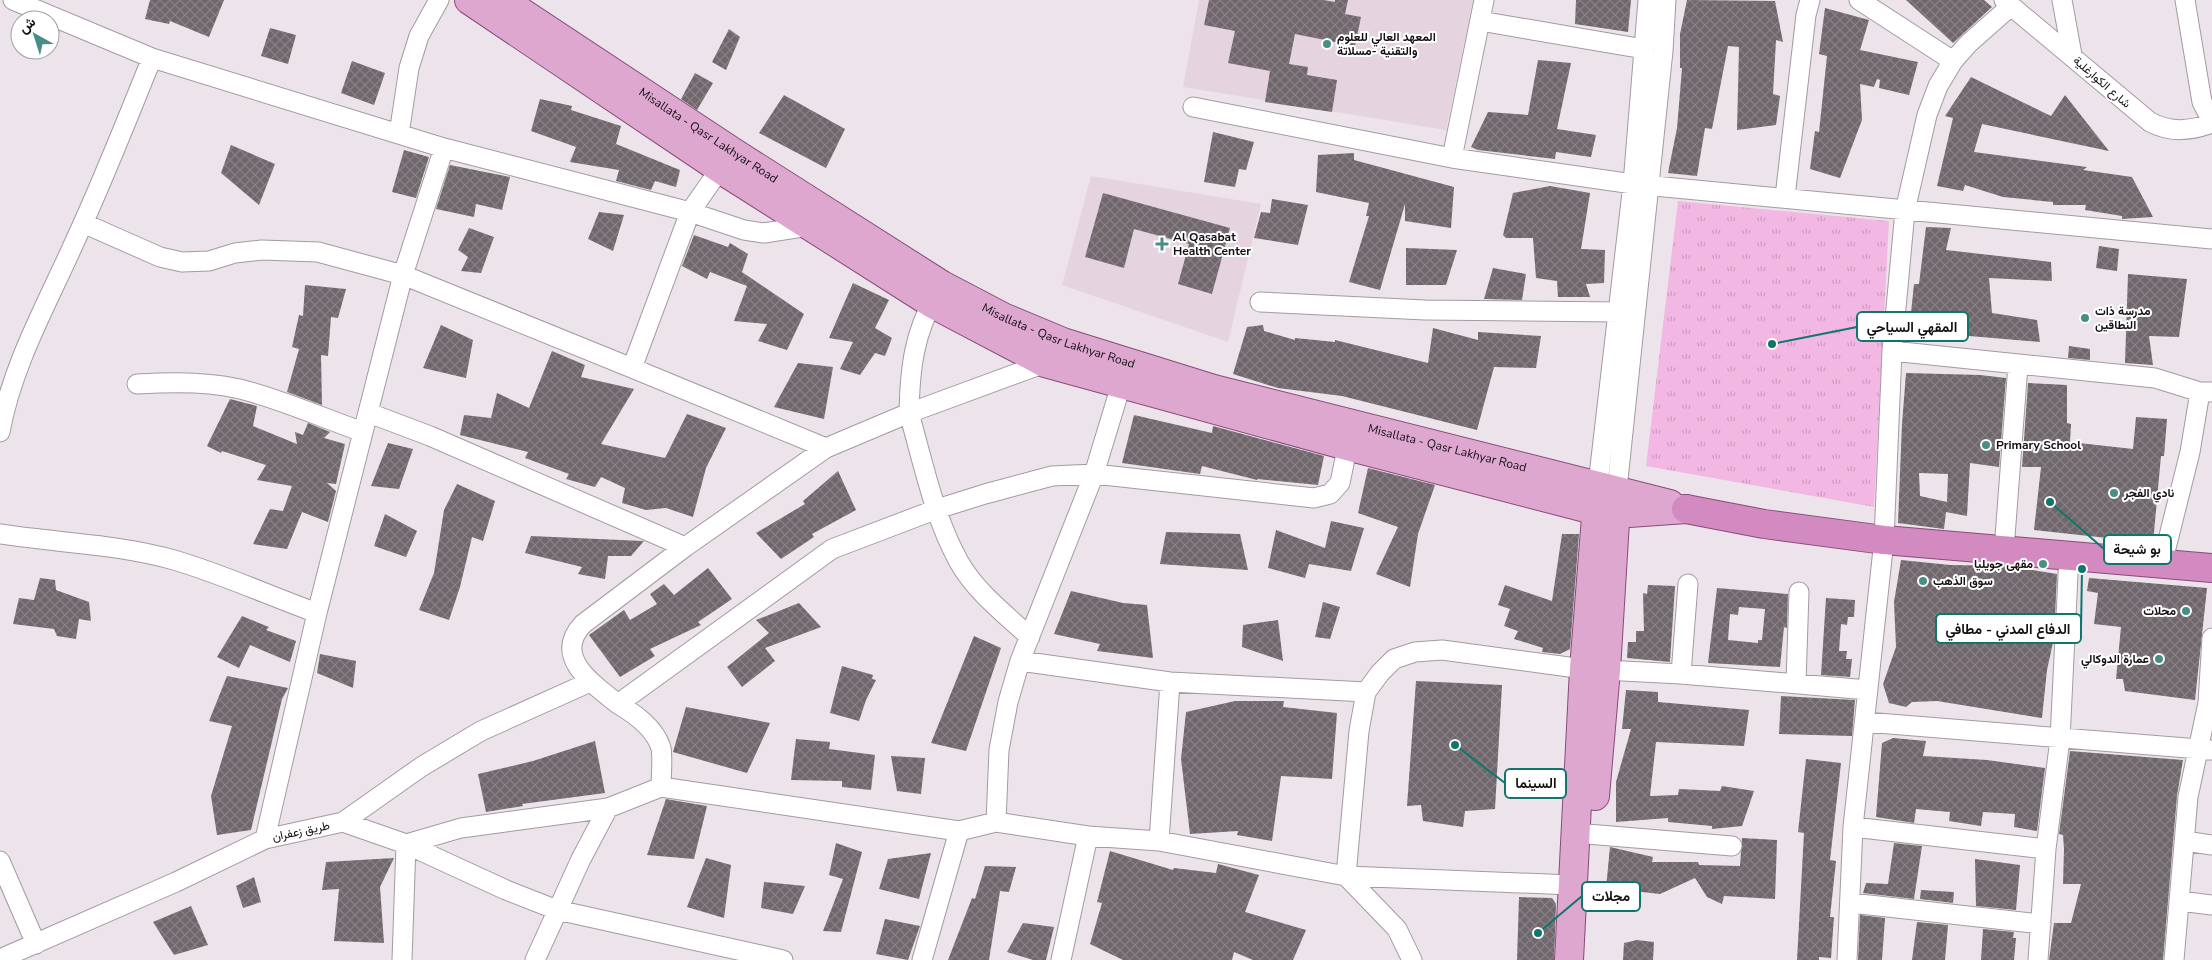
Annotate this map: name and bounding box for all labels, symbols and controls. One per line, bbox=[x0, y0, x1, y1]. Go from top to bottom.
north arrow bbox=[10, 10, 60, 60]
text: ش bbox=[15, 12, 40, 38]
place label: المعهد العالي للعلوم والتقنية -مسلاتة bbox=[1337, 29, 1436, 59]
marker: المعهد العالي للعلوم والتقنية -مسلاتة bbox=[1321, 38, 1333, 50]
street label: شارع الكوارغلية bbox=[2069, 52, 2134, 112]
street label: Misallata - Qasr Lakhyar Road bbox=[636, 84, 781, 187]
place label: Al Qasabat Health Center bbox=[1173, 229, 1251, 259]
marker: Al Qasabat Health Center bbox=[1155, 237, 1169, 251]
street label: Misallata - Qasr Lakhyar Road bbox=[979, 299, 1137, 372]
place label: مدرسة ذات النطاقين bbox=[2095, 303, 2151, 333]
callout: المقهي السياحي bbox=[1857, 312, 1968, 341]
marker: مدرسة ذات النطاقين bbox=[2079, 312, 2091, 324]
text: المقهي السياحي bbox=[1867, 318, 1957, 339]
street label: Misallata - Qasr Lakhyar Road bbox=[1366, 420, 1528, 475]
place label: Primary School bbox=[1996, 437, 2081, 453]
marker: Primary School bbox=[1980, 439, 1992, 451]
place label: نادي الفجر bbox=[2123, 485, 2175, 503]
marker: نادي الفجر bbox=[2108, 487, 2120, 499]
callout: بو شيحة bbox=[2104, 535, 2171, 564]
text: بو شيحة bbox=[2113, 540, 2161, 559]
place label: مقهى جويليا bbox=[1974, 556, 2033, 572]
marker: مقهى جويليا bbox=[2037, 558, 2049, 570]
place label: سوق الذهب bbox=[1933, 573, 1993, 589]
marker: سوق الذهب bbox=[1917, 575, 1929, 587]
place label: محلات bbox=[2143, 603, 2176, 619]
marker: محلات bbox=[2180, 605, 2192, 617]
callout: الدفاع المدني - مطافي bbox=[1936, 614, 2081, 643]
text: الدفاع المدني - مطافي bbox=[1945, 620, 2071, 641]
place label: عمارة الدوكالي bbox=[2081, 651, 2149, 669]
marker: عمارة الدوكالي bbox=[2153, 653, 2165, 665]
callout: السينما bbox=[1505, 769, 1566, 798]
text: السينما bbox=[1515, 774, 1557, 793]
street label: طريق زعفران bbox=[271, 817, 332, 845]
callout: مجلات bbox=[1582, 882, 1640, 911]
text: مجلات bbox=[1592, 887, 1631, 906]

